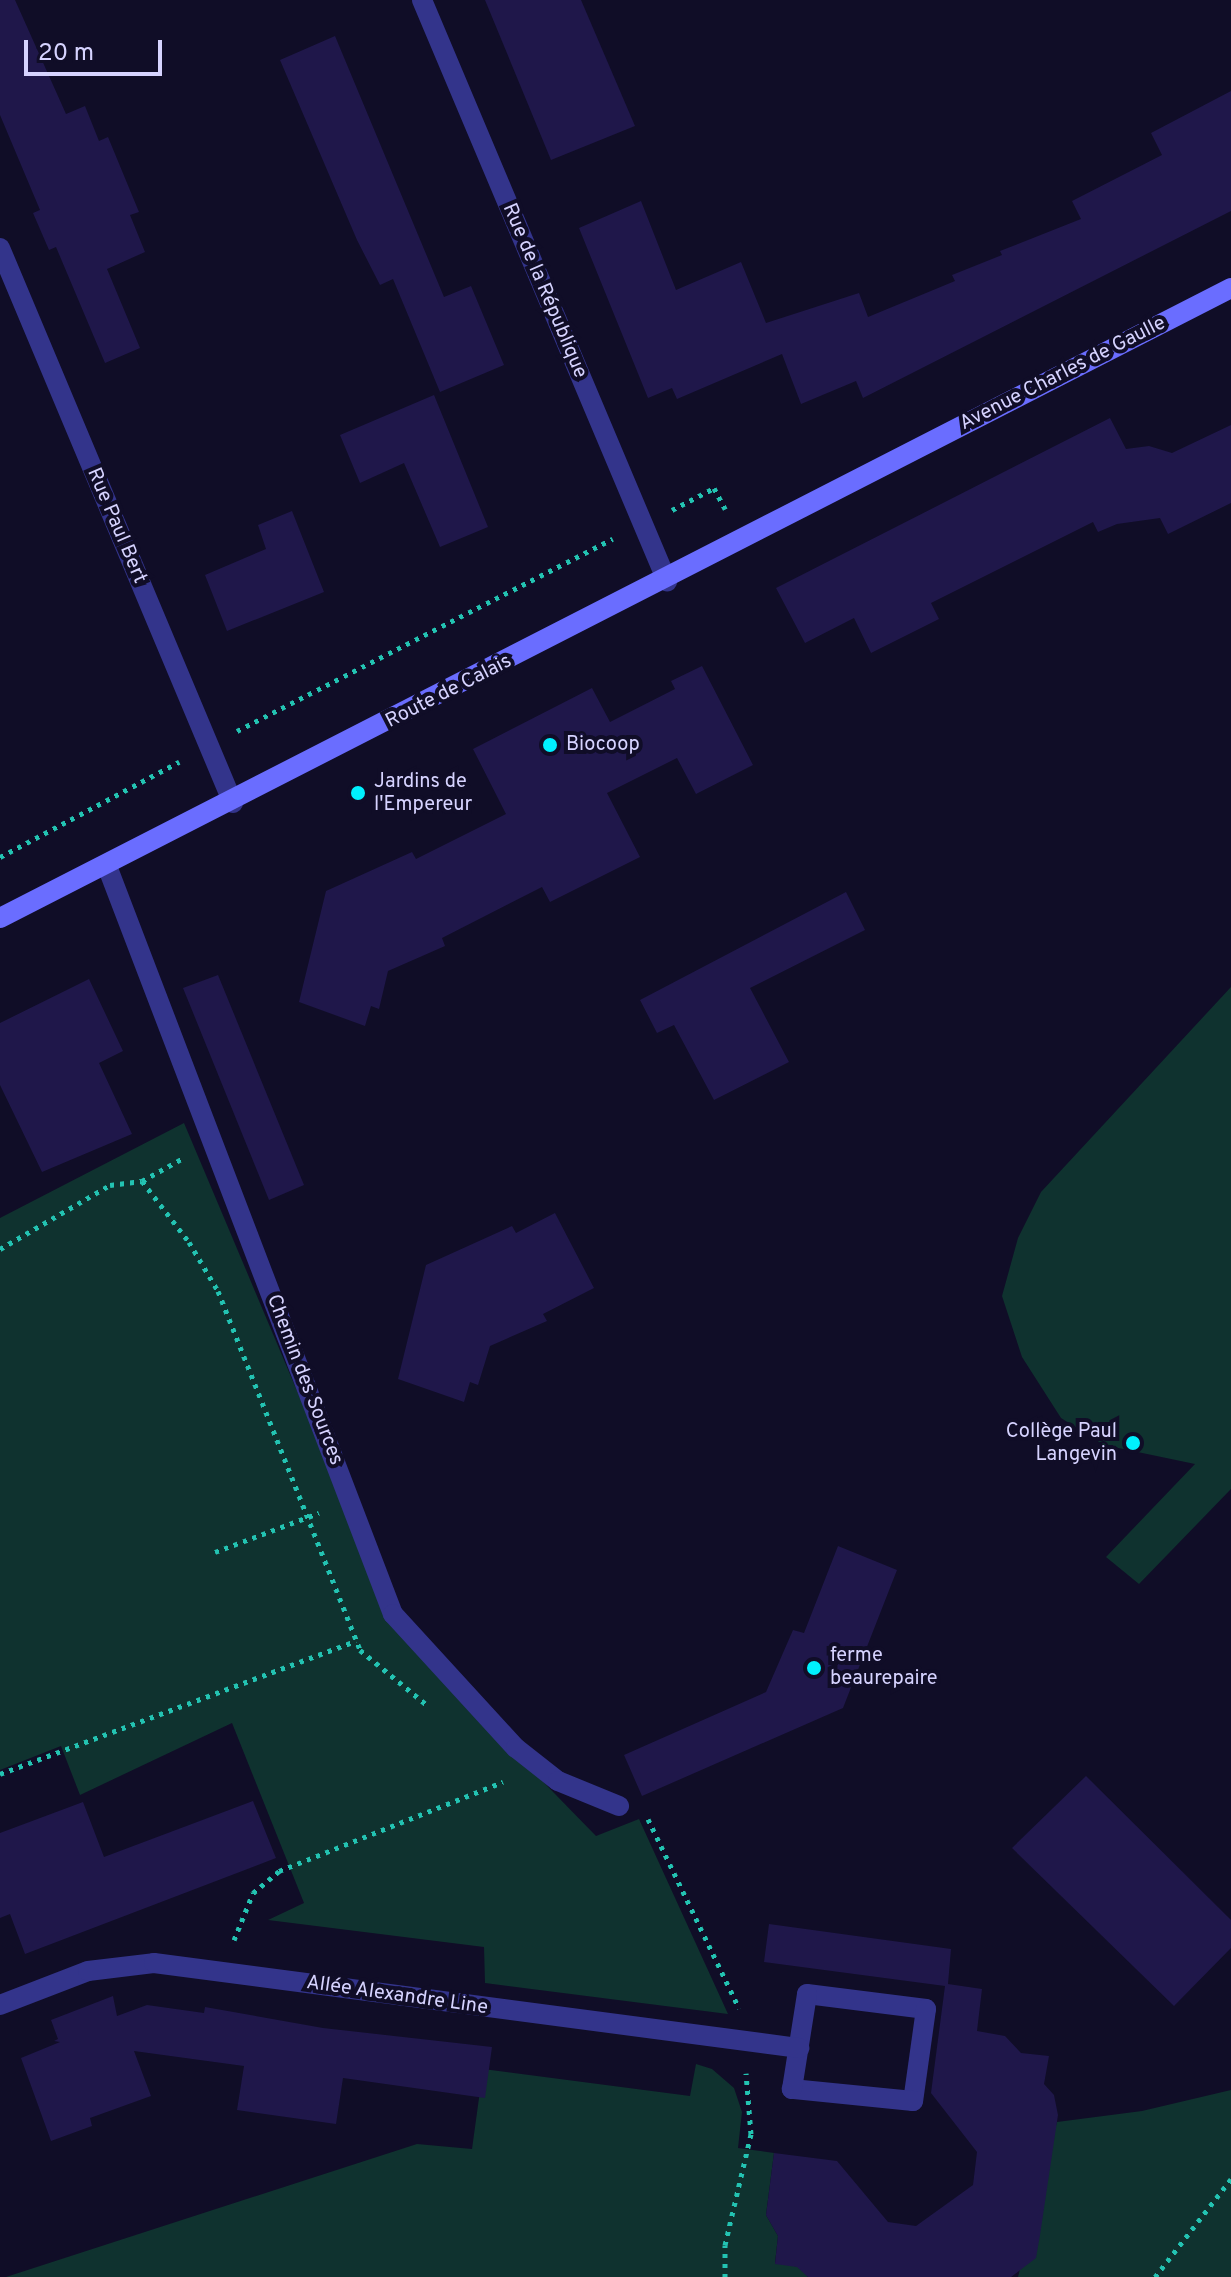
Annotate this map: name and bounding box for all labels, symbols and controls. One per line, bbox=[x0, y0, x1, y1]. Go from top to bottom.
scale bar bbox=[28, 24, 166, 74]
text: 20 m bbox=[38, 39, 94, 69]
street label: Rue de la République bbox=[496, 200, 592, 382]
street label: Avenue Charles de Gaulle bbox=[956, 312, 1170, 436]
street label: Rue Paul Bert bbox=[81, 464, 151, 588]
street label: Route de Calais bbox=[382, 650, 516, 734]
place label: Biocoop bbox=[566, 733, 640, 757]
marker: Biocoop bbox=[541, 736, 559, 754]
place label: Jardins de l'Empereur bbox=[374, 770, 472, 817]
marker: Jardins de l'Empereur bbox=[349, 784, 367, 802]
street label: Chemin des Sources bbox=[260, 1291, 348, 1469]
place label: Collège Paul Langevin bbox=[1006, 1420, 1117, 1467]
marker: Collège Paul Langevin bbox=[1124, 1434, 1142, 1452]
place label: ferme beaurepaire bbox=[830, 1644, 938, 1691]
marker: ferme beaurepaire bbox=[805, 1659, 823, 1677]
street label: Allée Alexandre Line bbox=[304, 1971, 490, 2021]

